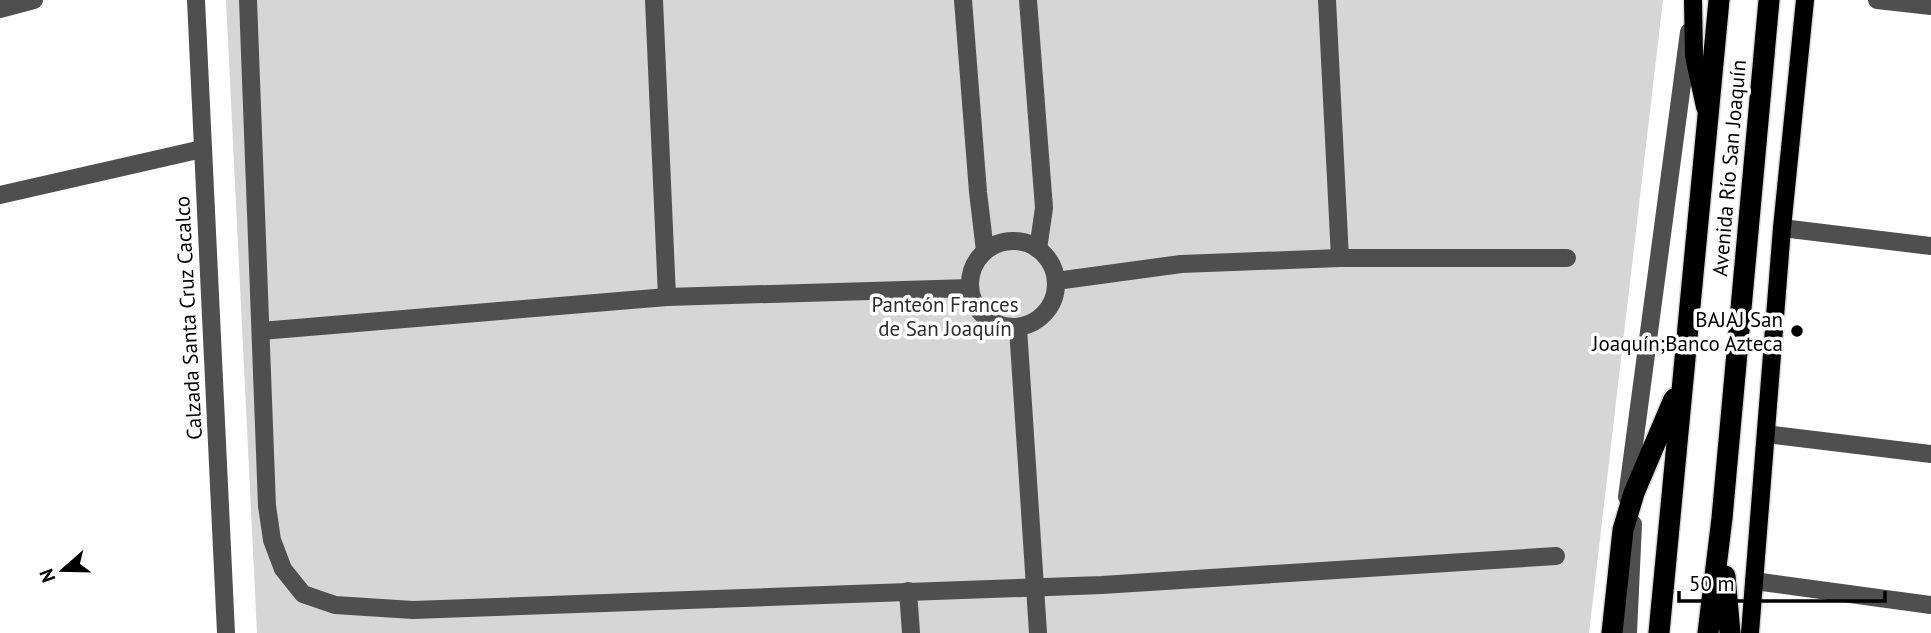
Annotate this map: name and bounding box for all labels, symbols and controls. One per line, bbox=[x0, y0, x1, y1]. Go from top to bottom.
street label: Avenida Río San Joaquín bbox=[1706, 58, 1752, 278]
street label: Calzada Santa Cruz Cacalco bbox=[168, 195, 208, 441]
park label: Panteón Frances de San Joaquín bbox=[872, 291, 1018, 342]
place label: BAJAJ San Joaquín;Banco Azteca bbox=[1591, 306, 1783, 357]
marker: BAJAJ San Joaquín;Banco Azteca bbox=[1789, 323, 1805, 339]
north arrow bbox=[28, 535, 98, 605]
scale bar bbox=[1679, 560, 1885, 604]
text: N bbox=[34, 566, 60, 586]
text: 50 m bbox=[1689, 570, 1735, 597]

